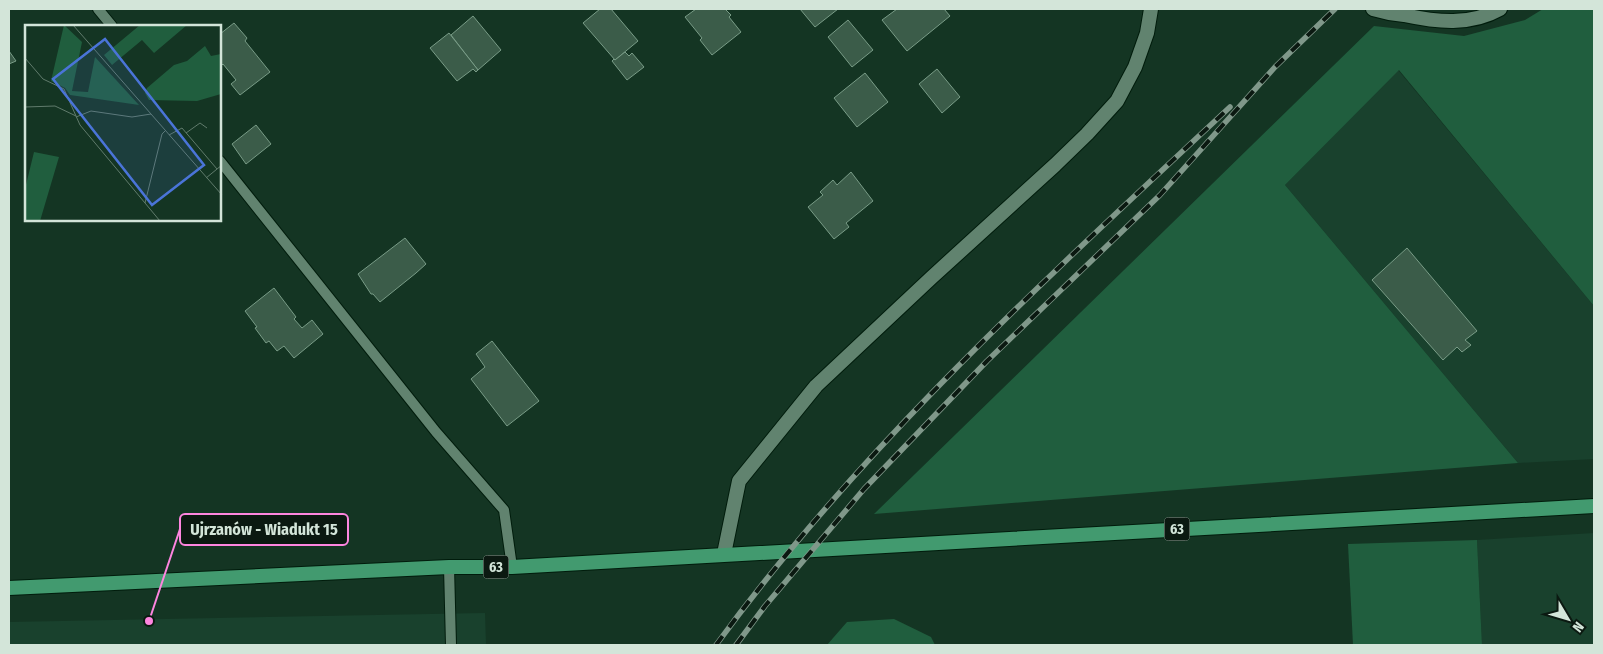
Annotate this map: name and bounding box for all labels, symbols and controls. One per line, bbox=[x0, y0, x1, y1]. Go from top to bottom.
inset map bbox=[25, 25, 221, 221]
callout: Ujrzanów - Wiadukt 15 bbox=[180, 514, 348, 545]
road number: 63 bbox=[1164, 518, 1190, 540]
text: Ujrzanów - Wiadukt 15 bbox=[190, 520, 338, 539]
road number: 63 bbox=[484, 556, 508, 578]
north arrow bbox=[1543, 594, 1593, 644]
text: N bbox=[1569, 618, 1587, 635]

